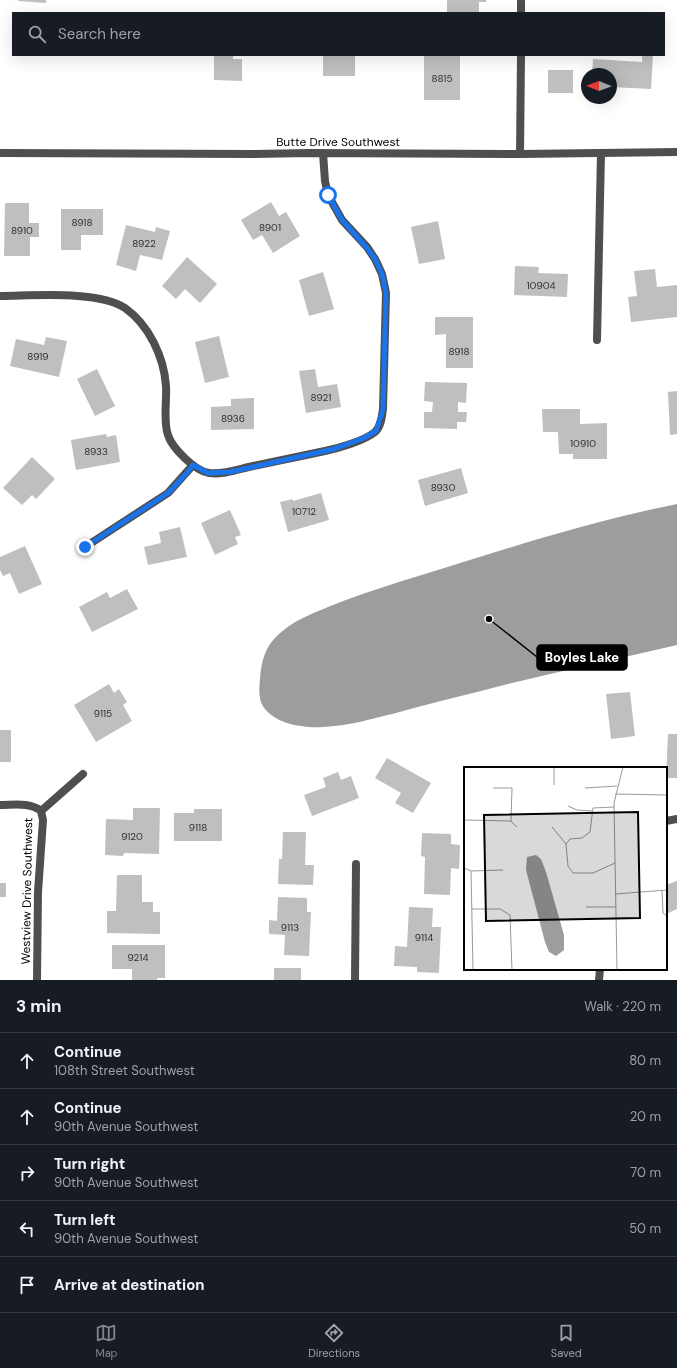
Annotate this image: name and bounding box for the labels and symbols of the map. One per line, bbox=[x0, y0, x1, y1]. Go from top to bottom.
north arrow bbox=[581, 68, 617, 104]
house number: 8815 bbox=[431, 72, 453, 85]
street label: Butte Drive Southwest bbox=[276, 134, 400, 150]
route start bbox=[319, 186, 337, 204]
house number: 8918 bbox=[71, 216, 93, 229]
house number: 8901 bbox=[259, 221, 281, 234]
house number: 8910 bbox=[11, 224, 33, 237]
house number: 8922 bbox=[132, 237, 156, 250]
house number: 10904 bbox=[526, 279, 556, 292]
house number: 8918 bbox=[448, 345, 470, 358]
house number: 8919 bbox=[27, 350, 49, 363]
house number: 8921 bbox=[311, 391, 331, 404]
house number: 8936 bbox=[221, 412, 245, 425]
house number: 10910 bbox=[570, 437, 596, 450]
house number: 8933 bbox=[84, 445, 108, 458]
house number: 8930 bbox=[431, 481, 455, 494]
house number: 10712 bbox=[292, 505, 316, 518]
route end bbox=[76, 538, 94, 556]
callout: Boyles Lake bbox=[537, 645, 627, 670]
text: Boyles Lake bbox=[545, 649, 619, 666]
house number: 9115 bbox=[94, 707, 112, 720]
inset map bbox=[464, 767, 667, 970]
street label: Westview Drive Southwest bbox=[18, 817, 36, 965]
house number: 9118 bbox=[189, 821, 207, 834]
house number: 9120 bbox=[121, 830, 143, 843]
house number: 9113 bbox=[281, 921, 299, 934]
house number: 9114 bbox=[415, 931, 433, 944]
house number: 9214 bbox=[127, 951, 149, 964]

